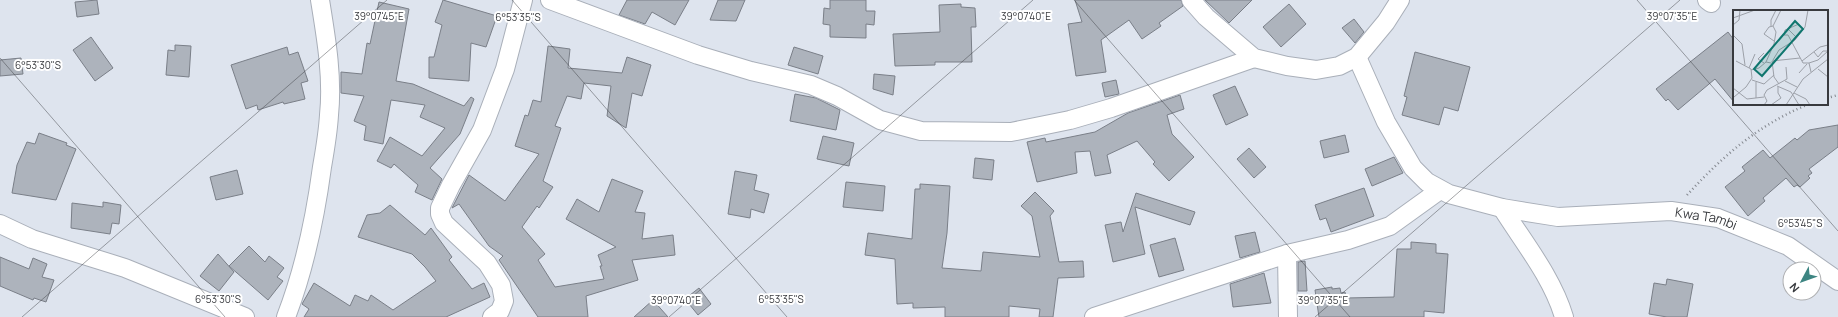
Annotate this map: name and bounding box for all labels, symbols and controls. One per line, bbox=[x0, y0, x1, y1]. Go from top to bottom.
text: 39°07'45"E bbox=[354, 9, 404, 23]
text: 39°07'40"E bbox=[1001, 9, 1051, 23]
text: 39°07'35"E bbox=[1647, 9, 1698, 23]
text: 6°53'35"S bbox=[495, 10, 541, 24]
inset map bbox=[1733, 10, 1828, 105]
text: 6°53'30"S bbox=[15, 58, 61, 72]
street label: Kwa Tambi bbox=[1674, 203, 1740, 234]
text: 6°53'45"S bbox=[1778, 216, 1822, 230]
north arrow bbox=[1782, 261, 1822, 301]
text: N bbox=[1786, 280, 1802, 296]
text: 6°53'30"S bbox=[195, 292, 241, 306]
text: 6°53'35"S bbox=[758, 292, 804, 306]
text: 39°07'40"E bbox=[651, 293, 701, 307]
text: 39°07'35"E bbox=[1298, 293, 1349, 307]

